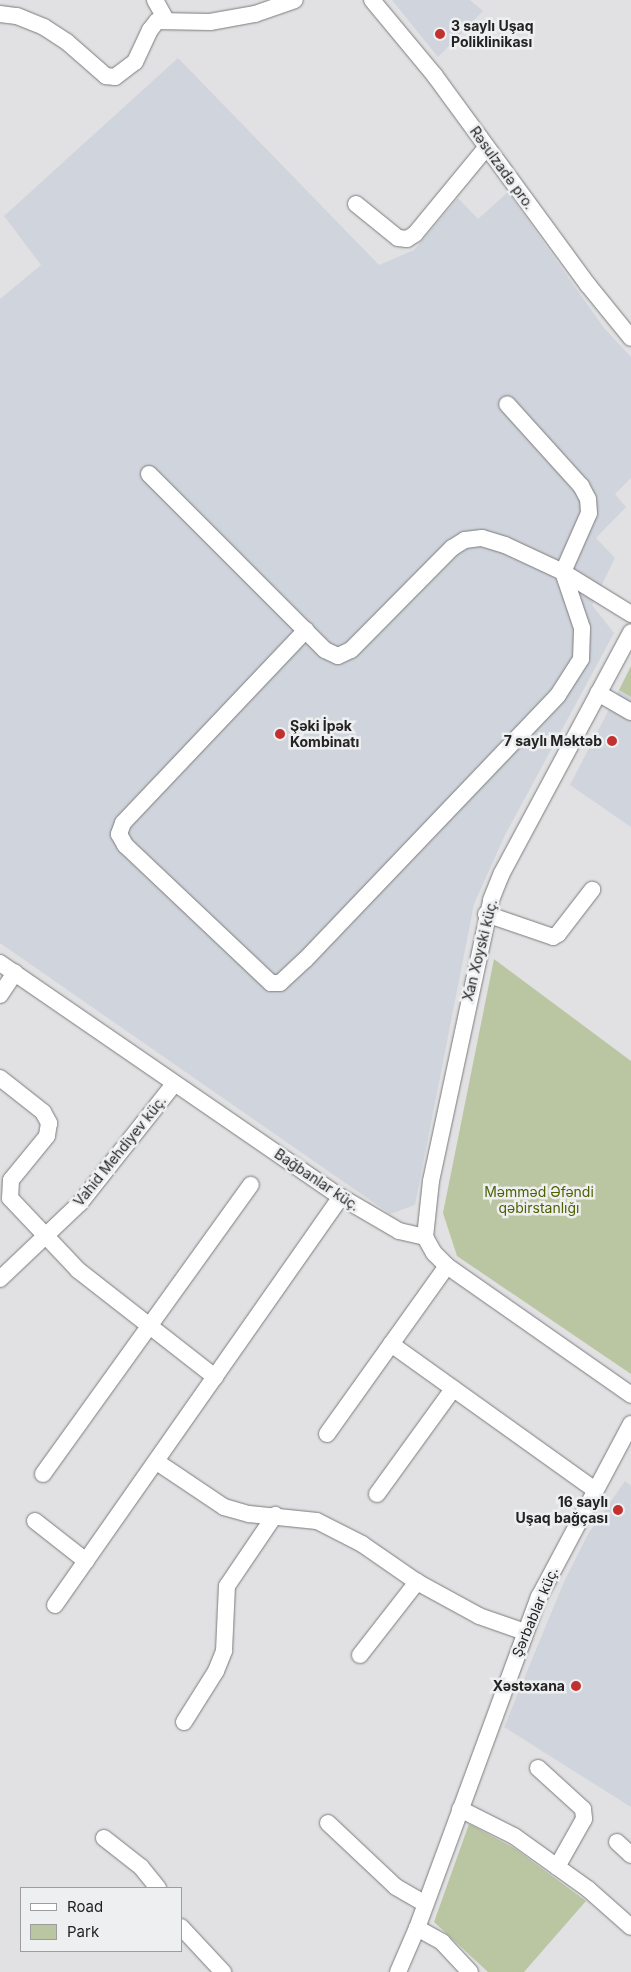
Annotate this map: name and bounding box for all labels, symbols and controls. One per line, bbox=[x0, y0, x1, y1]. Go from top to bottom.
place label: 3 saylı Uşaq Poliklinikası bbox=[451, 18, 533, 50]
marker: 3 saylı Uşaq Poliklinikası bbox=[433, 27, 447, 41]
street label: Rəsulzadə pro. bbox=[466, 123, 538, 213]
place label: Şəki İpək Kombinatı bbox=[290, 718, 359, 750]
marker: Şəki İpək Kombinatı bbox=[274, 728, 286, 740]
place label: 7 saylı Məktəb bbox=[504, 733, 602, 749]
marker: 7 saylı Məktəb bbox=[606, 735, 618, 747]
street label: Xan Xoyski küç. bbox=[459, 897, 501, 1003]
street label: Vahid Mehdiyev küç. bbox=[70, 1092, 170, 1210]
street label: Bağbanlar küç. bbox=[271, 1145, 363, 1215]
park label: Məmməd Əfəndi qəbirstanlığı bbox=[484, 1184, 594, 1216]
place label: 16 saylı Uşaq bağçası bbox=[516, 1494, 608, 1526]
marker: 16 saylı Uşaq bağçası bbox=[612, 1504, 624, 1516]
street label: Şərbablar küç. bbox=[508, 1564, 562, 1660]
place label: Xəstəxana bbox=[493, 1678, 565, 1694]
marker: Xəstəxana bbox=[569, 1679, 583, 1693]
legend bbox=[20, 1887, 182, 1952]
text: Road bbox=[67, 1897, 103, 1916]
text: Park bbox=[67, 1922, 99, 1941]

